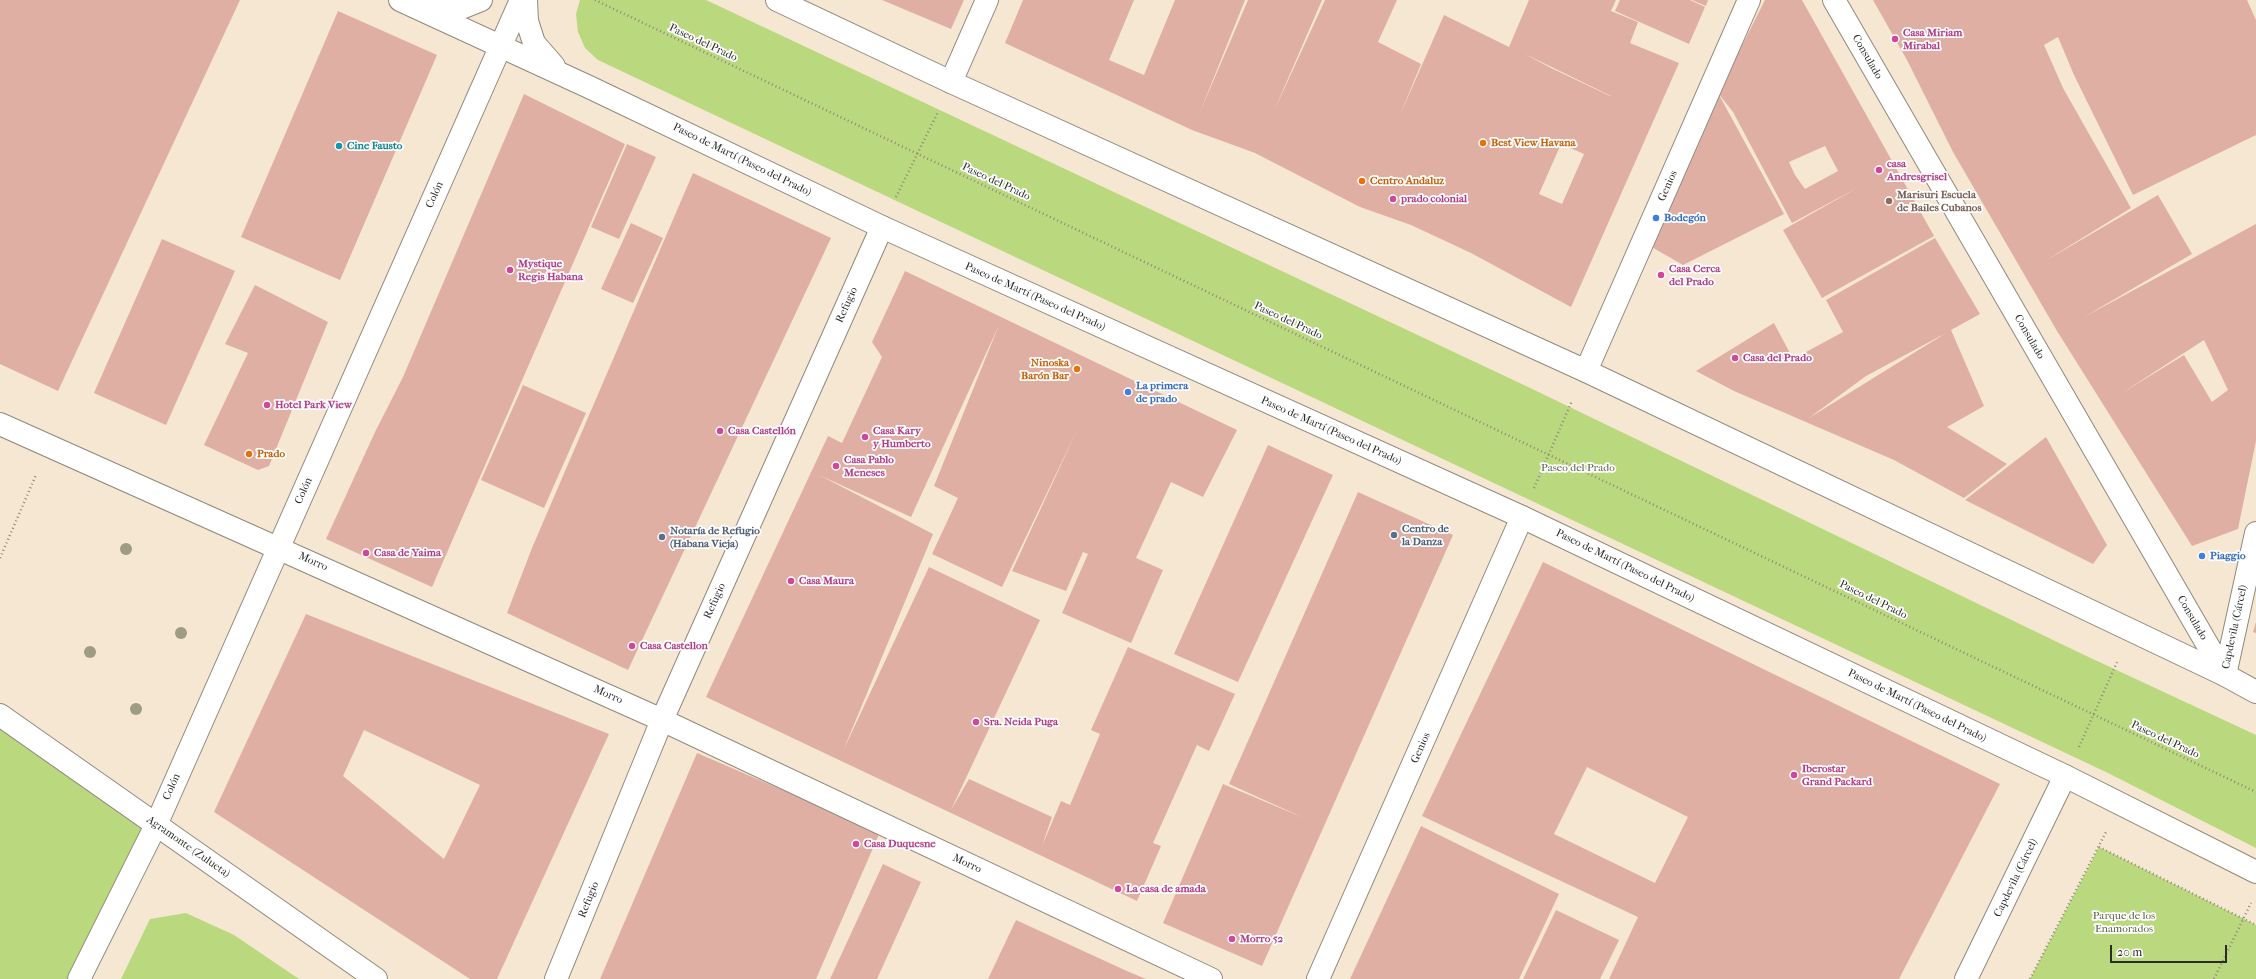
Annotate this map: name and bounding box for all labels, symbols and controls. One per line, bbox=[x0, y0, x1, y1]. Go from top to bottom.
street label: Paseo del Prado bbox=[667, 21, 739, 65]
place label: Casa Miriam Mirabal bbox=[1903, 26, 1962, 52]
street label: Consulado bbox=[1849, 32, 1885, 82]
marker: Casa Miriam Mirabal bbox=[1890, 34, 1900, 44]
street label: Paseo de Martí (Paseo del Prado) bbox=[671, 121, 813, 199]
place label: Best View Havana bbox=[1491, 136, 1576, 150]
marker: Best View Havana bbox=[1478, 138, 1488, 148]
place label: Cine Fausto bbox=[347, 139, 402, 153]
marker: Cine Fausto bbox=[334, 141, 344, 151]
place label: casa Andresgrisel bbox=[1887, 157, 1947, 183]
street label: Paseo del Prado bbox=[960, 160, 1032, 204]
marker: casa Andresgrisel bbox=[1874, 165, 1884, 175]
street label: Genios bbox=[1655, 169, 1681, 203]
place label: Centro Andaluz bbox=[1370, 174, 1444, 188]
marker: Centro Andaluz bbox=[1357, 176, 1367, 186]
street label: Colón bbox=[423, 180, 447, 210]
place label: Marisuri Escuela de Bailes Cubanos bbox=[1897, 188, 1981, 214]
place label: prado colonial bbox=[1401, 192, 1467, 206]
marker: prado colonial bbox=[1388, 194, 1398, 204]
marker: Marisuri Escuela de Bailes Cubanos bbox=[1884, 196, 1894, 206]
place label: Bodegón bbox=[1664, 211, 1706, 225]
marker: Bodegón bbox=[1651, 213, 1661, 223]
place label: Mystique Regis Habana bbox=[518, 257, 583, 283]
street label: Paseo de Martí (Paseo del Prado) bbox=[963, 260, 1107, 334]
place label: Casa Cerca del Prado bbox=[1669, 262, 1720, 288]
marker: Mystique Regis Habana bbox=[505, 265, 515, 275]
marker: Casa Cerca del Prado bbox=[1656, 270, 1666, 280]
street label: Refugio bbox=[833, 285, 861, 325]
street label: Paseo del Prado bbox=[1252, 299, 1324, 343]
street label: Consulado bbox=[2011, 312, 2047, 362]
place label: Casa del Prado bbox=[1743, 351, 1812, 365]
marker: Casa del Prado bbox=[1730, 353, 1740, 363]
place label: Ninoska Barón Bar bbox=[1021, 356, 1069, 382]
marker: Ninoska Barón Bar bbox=[1072, 364, 1082, 374]
place label: La primera de prado bbox=[1136, 379, 1188, 405]
marker: La primera de prado bbox=[1123, 387, 1133, 397]
street label: Paseo de Martí (Paseo del Prado) bbox=[1259, 394, 1403, 468]
place label: Hotel Park View bbox=[275, 398, 352, 412]
marker: Hotel Park View bbox=[262, 400, 272, 410]
place label: Casa Castellón bbox=[728, 424, 796, 438]
place label: Casa Kary y Humberto bbox=[873, 424, 931, 450]
marker: Casa Castellón bbox=[715, 426, 725, 436]
marker: Casa Kary y Humberto bbox=[860, 432, 870, 442]
place label: Prado bbox=[257, 447, 285, 461]
marker: Prado bbox=[244, 449, 254, 459]
place label: Casa Pablo Meneses bbox=[844, 453, 894, 479]
marker: Casa Pablo Meneses bbox=[831, 461, 841, 471]
park label: Paseo del Prado bbox=[1541, 461, 1615, 475]
street label: Colón bbox=[292, 476, 316, 506]
place label: Centro de la Danza bbox=[1402, 522, 1449, 548]
place label: Notaría de Refugio (Habana Vieja) bbox=[670, 524, 760, 550]
street label: Paseo de Martí (Paseo del Prado) bbox=[1554, 527, 1696, 605]
marker: Centro de la Danza bbox=[1389, 530, 1399, 540]
marker: Notaría de Refugio (Habana Vieja) bbox=[657, 532, 667, 542]
place label: Casa de Yaima bbox=[374, 546, 441, 560]
marker: Casa de Yaima bbox=[361, 548, 371, 558]
place label: Piaggio bbox=[2210, 549, 2246, 563]
street label: Morro bbox=[296, 550, 330, 574]
marker: Piaggio bbox=[2197, 551, 2207, 561]
place label: Casa Maura bbox=[799, 574, 854, 588]
marker: Casa Maura bbox=[786, 576, 796, 586]
street label: Paseo del Prado bbox=[1837, 578, 1909, 622]
street label: Refugio bbox=[701, 581, 729, 621]
street label: Capdevila (Cárcel) bbox=[2220, 584, 2250, 670]
street label: Consulado bbox=[2174, 593, 2210, 643]
place label: Casa Castellon bbox=[640, 639, 708, 653]
marker: Casa Castellon bbox=[627, 641, 637, 651]
street label: Paseo de Martí (Paseo del Prado) bbox=[1846, 667, 1988, 745]
street label: Morro bbox=[591, 683, 625, 707]
place label: Sra. Neida Puga bbox=[984, 715, 1058, 729]
marker: Sra. Neida Puga bbox=[971, 717, 981, 727]
street label: Paseo del Prado bbox=[2129, 718, 2201, 762]
street label: Genios bbox=[1408, 731, 1434, 765]
place label: Iberostar Grand Packard bbox=[1802, 762, 1872, 788]
marker: Iberostar Grand Packard bbox=[1789, 770, 1799, 780]
street label: Colón bbox=[160, 772, 184, 802]
street label: Agramonte (Zulueta) bbox=[144, 813, 232, 881]
place label: Casa Duquesne bbox=[864, 837, 936, 851]
street label: Capdevila (Cárcel) bbox=[1991, 837, 2041, 919]
marker: Casa Duquesne bbox=[851, 839, 861, 849]
street label: Morro bbox=[950, 852, 984, 876]
street label: Refugio bbox=[576, 880, 602, 920]
place label: La casa de amada bbox=[1126, 882, 1206, 896]
marker: La casa de amada bbox=[1113, 884, 1123, 894]
park label: Parque de los Enamorados bbox=[2093, 909, 2155, 935]
place label: Morro 52 bbox=[1240, 932, 1283, 946]
marker: Morro 52 bbox=[1227, 934, 1237, 944]
scale bar bbox=[2112, 937, 2229, 963]
text: 20 m bbox=[2117, 945, 2142, 959]

